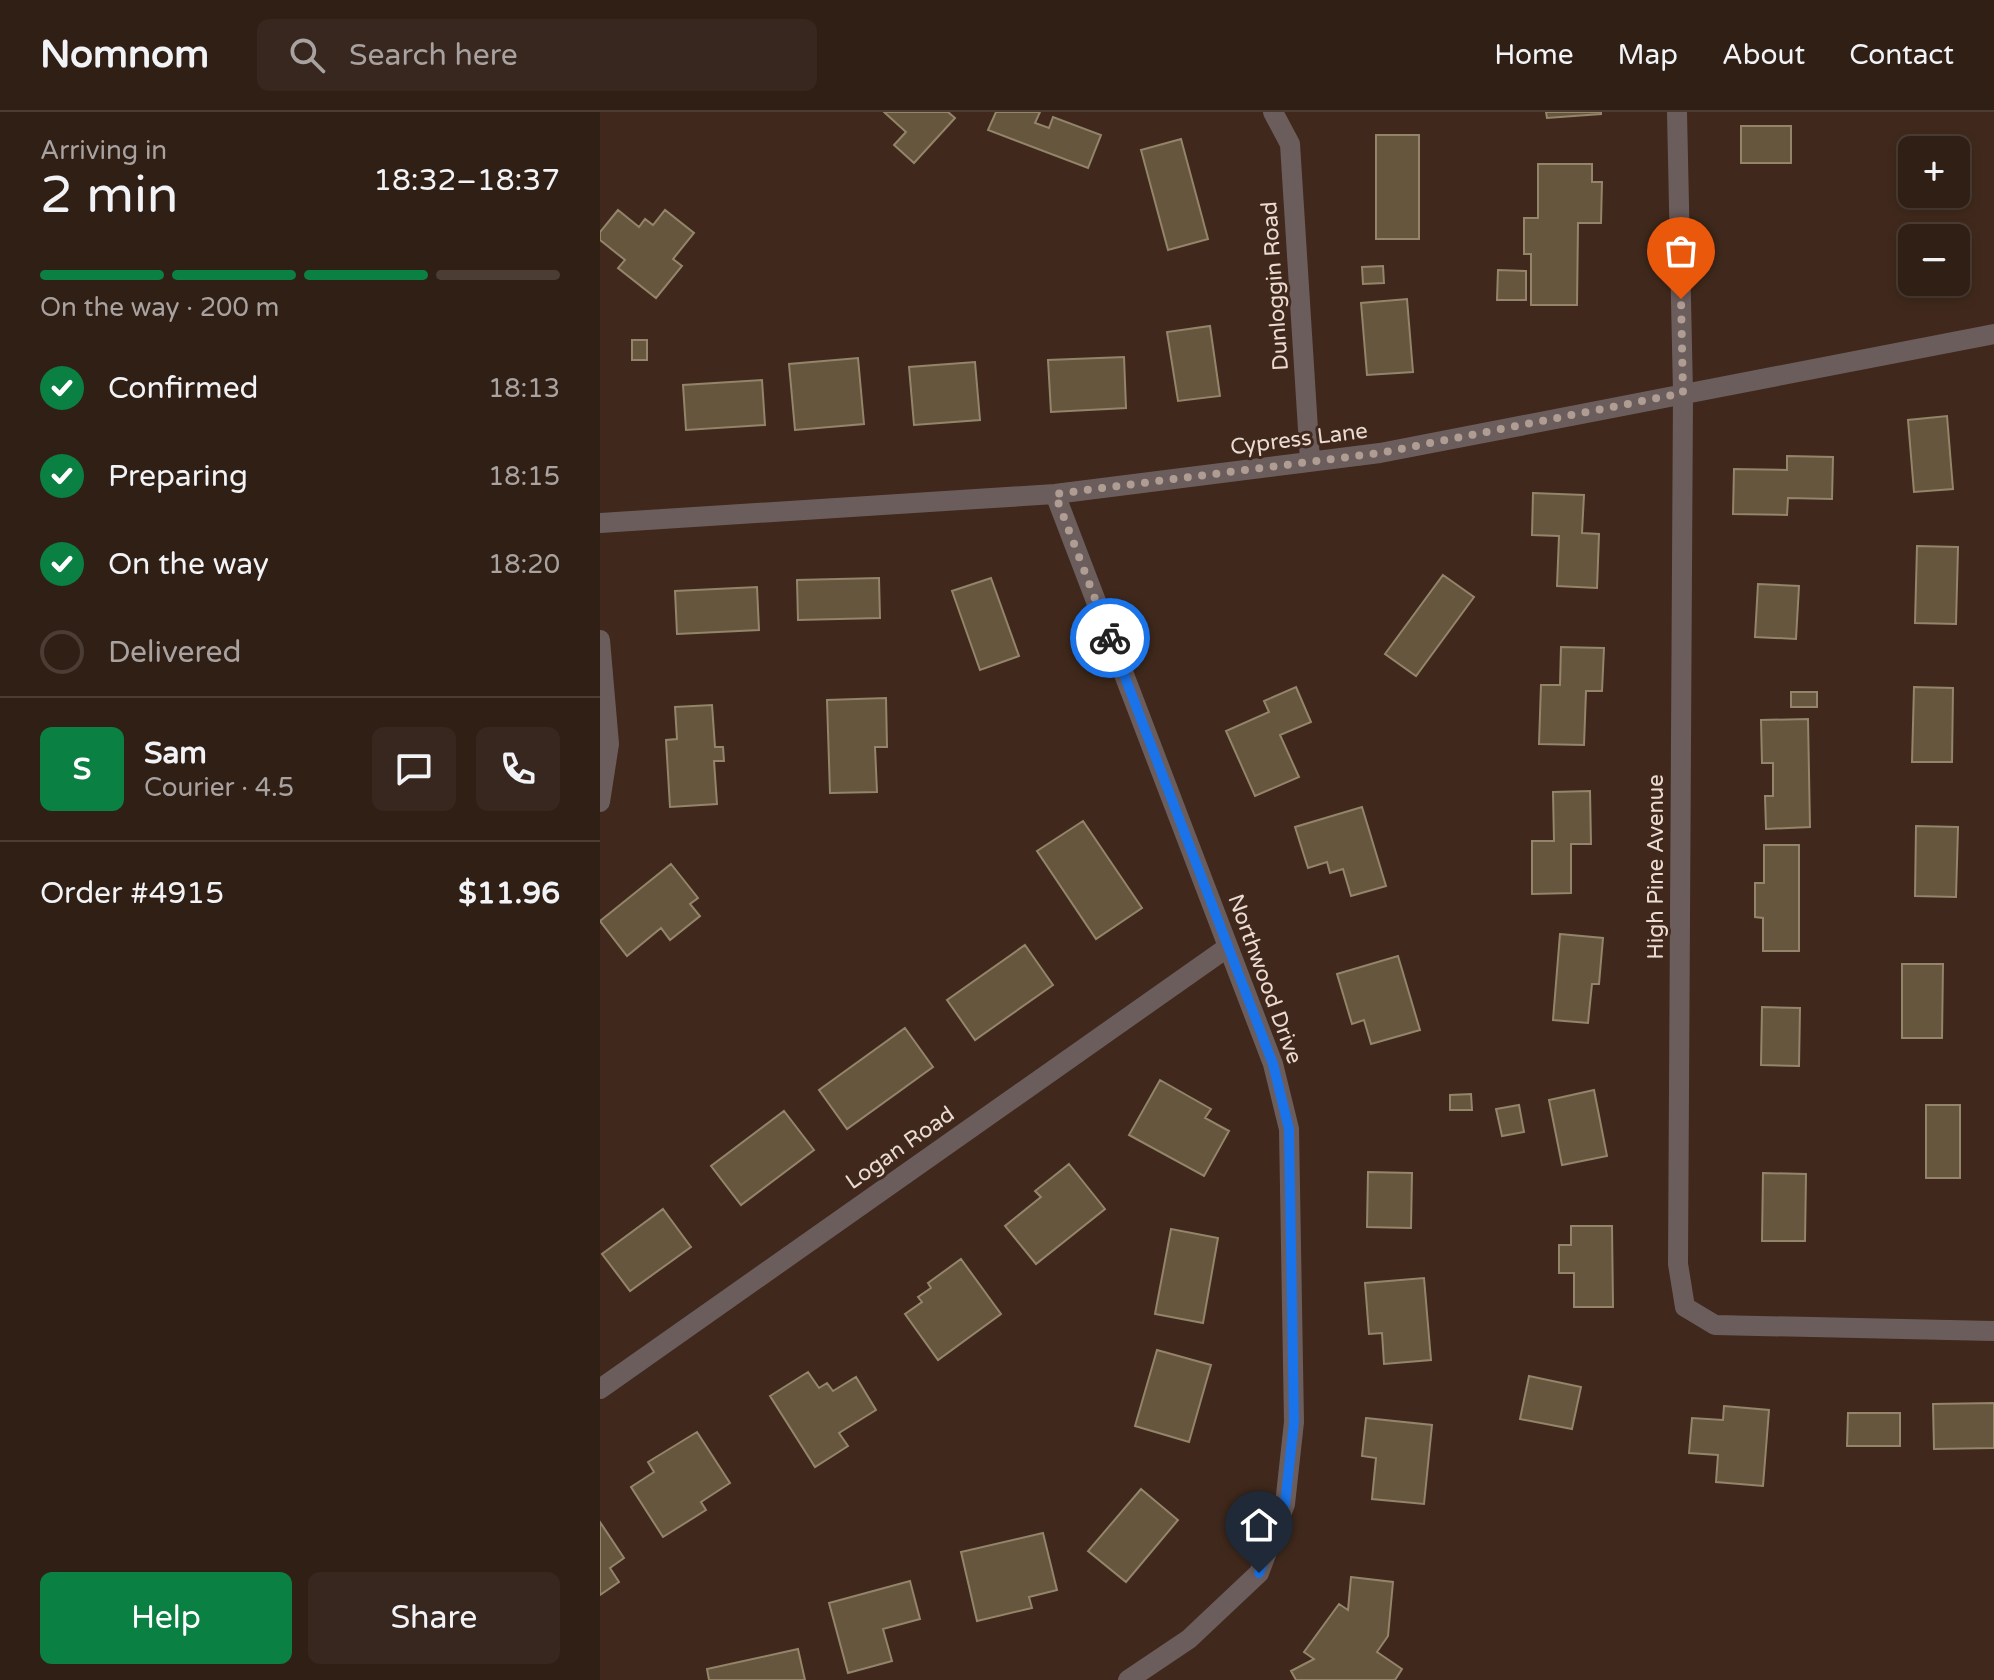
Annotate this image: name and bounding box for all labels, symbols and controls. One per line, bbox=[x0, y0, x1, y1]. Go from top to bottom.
search box bbox=[257, 19, 817, 91]
text: Nomnom bbox=[40, 32, 209, 78]
icon: search bbox=[285, 33, 329, 77]
text: Search here bbox=[349, 37, 518, 74]
text: Home bbox=[1494, 38, 1574, 72]
text: Map bbox=[1618, 38, 1678, 72]
text: About bbox=[1722, 38, 1805, 72]
text: Contact bbox=[1849, 38, 1954, 72]
text: Arriving in bbox=[40, 135, 167, 166]
map controls bbox=[1898, 136, 1970, 296]
button: + bbox=[1898, 136, 1970, 208]
text: 18:32–18:37 bbox=[373, 162, 560, 199]
text: 2 min bbox=[40, 164, 179, 227]
street label: Dunloggin Road bbox=[1256, 200, 1294, 372]
pin bbox=[1647, 217, 1715, 299]
button: − bbox=[1898, 224, 1970, 296]
icon: bag bbox=[1659, 229, 1703, 273]
text: On the way · 200 m bbox=[40, 292, 279, 323]
icon: check bbox=[40, 366, 84, 410]
text: Confirmed bbox=[108, 370, 259, 407]
text: 18:13 bbox=[488, 373, 560, 404]
street label: Cypress Lane bbox=[1229, 418, 1369, 460]
icon: check bbox=[40, 454, 84, 498]
text: Preparing bbox=[108, 458, 248, 495]
text: 18:15 bbox=[488, 461, 560, 492]
icon: check bbox=[40, 542, 84, 586]
text: On the way bbox=[108, 546, 269, 583]
text: 18:20 bbox=[488, 549, 560, 580]
courier bbox=[1070, 598, 1150, 678]
icon: bike bbox=[1088, 616, 1132, 660]
text: Delivered bbox=[108, 634, 242, 671]
button: chat bbox=[372, 727, 456, 811]
button: phone bbox=[476, 727, 560, 811]
text: Sam bbox=[144, 735, 207, 772]
text: S bbox=[73, 751, 91, 788]
text: Courier · 4.5 bbox=[144, 772, 294, 803]
street label: High Pine Avenue bbox=[1643, 774, 1669, 960]
text: Order #4915 bbox=[40, 875, 224, 912]
text: $11.96 bbox=[458, 875, 560, 912]
street label: Northwood Drive bbox=[1222, 891, 1308, 1067]
street label: Logan Road bbox=[841, 1101, 959, 1195]
pin bbox=[1225, 1491, 1293, 1573]
icon: home bbox=[1237, 1503, 1281, 1547]
button: Help bbox=[40, 1572, 292, 1664]
button: Share bbox=[308, 1572, 560, 1664]

